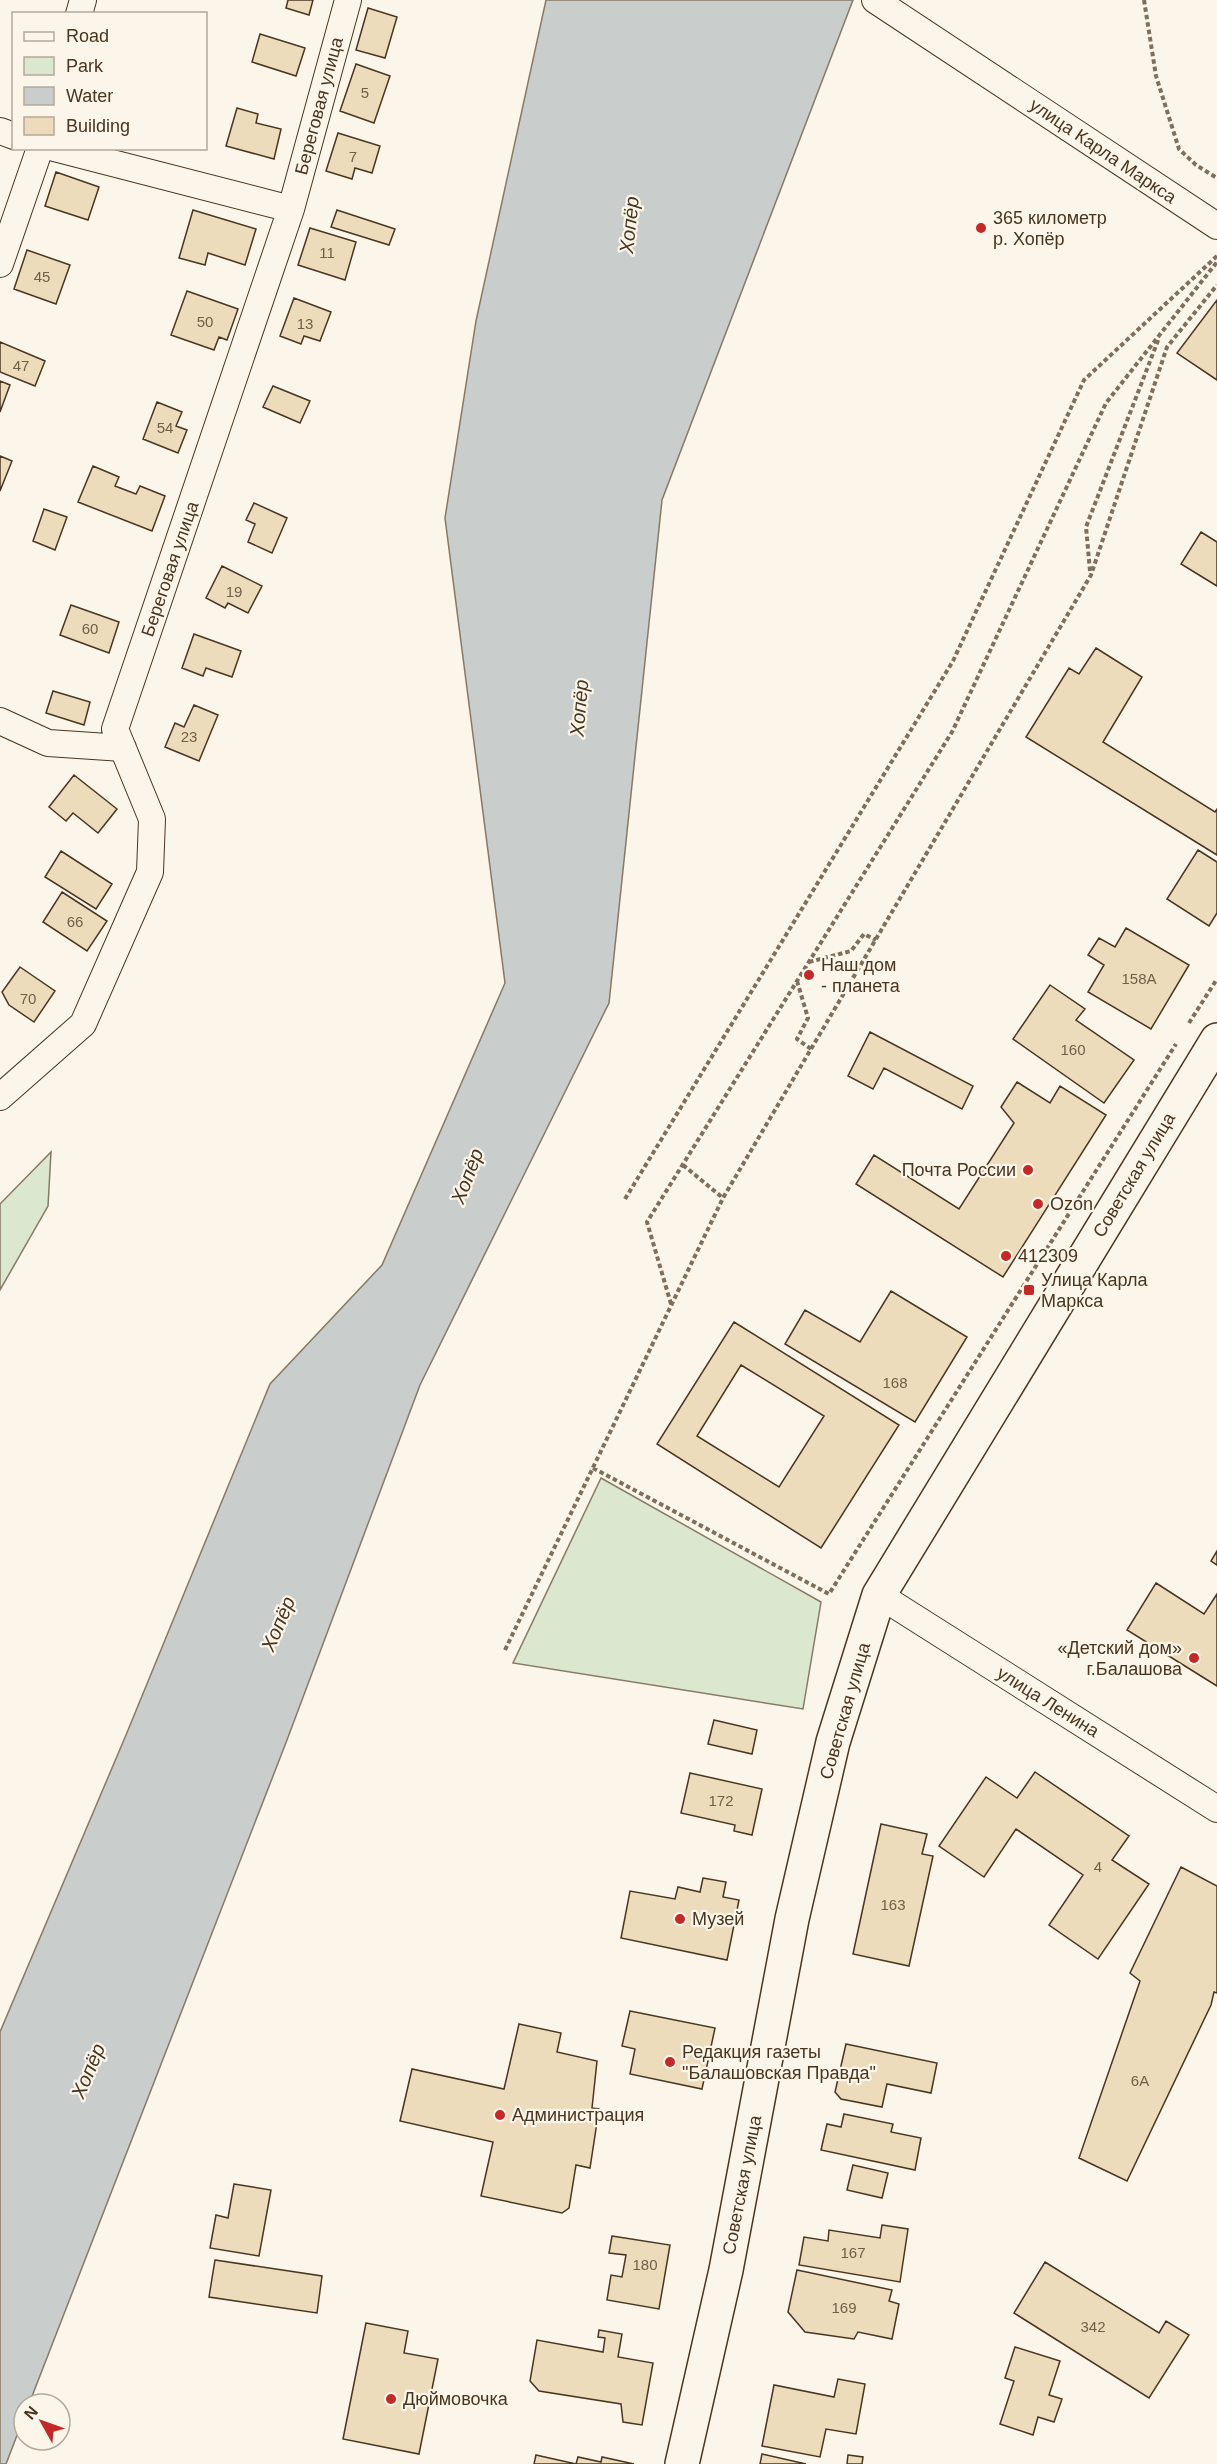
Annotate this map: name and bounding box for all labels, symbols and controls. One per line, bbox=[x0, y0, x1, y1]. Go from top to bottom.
legend bbox=[12, 12, 207, 150]
text: Road bbox=[66, 26, 109, 46]
street label: Береговая улица bbox=[291, 34, 347, 177]
text: Park bbox=[66, 56, 104, 76]
house number: 5 bbox=[361, 84, 369, 101]
text: Water bbox=[66, 86, 113, 106]
street label: улица Карла Маркса bbox=[1026, 95, 1181, 208]
text: Building bbox=[66, 116, 130, 136]
house number: 7 bbox=[349, 148, 357, 165]
water label: Хопёр bbox=[615, 195, 643, 256]
place label: 365 километр р. Хопёр bbox=[993, 208, 1107, 249]
marker: 365 километр р. Хопёр bbox=[974, 221, 988, 235]
house number: 11 bbox=[319, 244, 335, 261]
house number: 45 bbox=[34, 268, 50, 285]
house number: 50 bbox=[197, 313, 213, 330]
house number: 13 bbox=[297, 315, 313, 332]
house number: 47 bbox=[13, 357, 29, 374]
house number: 54 bbox=[157, 419, 173, 436]
street label: Береговая улица bbox=[137, 498, 203, 639]
house number: 19 bbox=[226, 583, 242, 600]
house number: 60 bbox=[82, 620, 98, 637]
water label: Хопёр bbox=[565, 679, 592, 738]
house number: 23 bbox=[181, 728, 197, 745]
house number: 66 bbox=[67, 913, 83, 930]
place label: Наш дом - планета bbox=[821, 955, 901, 996]
marker: Наш дом - планета bbox=[802, 968, 816, 982]
house number: 158А bbox=[1121, 970, 1157, 987]
house number: 70 bbox=[20, 990, 36, 1007]
house number: 160 bbox=[1060, 1041, 1086, 1058]
street label: Советская улица bbox=[1089, 1108, 1179, 1241]
water label: Хопёр bbox=[446, 1145, 488, 1208]
place label: Почта России bbox=[902, 1160, 1016, 1180]
marker: Почта России bbox=[1021, 1163, 1035, 1177]
place label: Ozon bbox=[1050, 1194, 1093, 1214]
marker: Ozon bbox=[1031, 1197, 1045, 1211]
place label: 412309 bbox=[1018, 1246, 1078, 1266]
marker: 412309 bbox=[999, 1249, 1013, 1263]
place label: Улица Карла Маркса bbox=[1041, 1270, 1149, 1311]
marker: Улица Карла Маркса bbox=[1022, 1283, 1036, 1297]
house number: 168 bbox=[882, 1374, 908, 1391]
water label: Хопёр bbox=[256, 1593, 299, 1656]
place label: «Детский дом» г.Балашова bbox=[1057, 1638, 1183, 1679]
street label: Советская улица bbox=[816, 1639, 874, 1782]
marker: «Детский дом» г.Балашова bbox=[1187, 1651, 1201, 1665]
street label: улица Ленина bbox=[993, 1663, 1103, 1742]
house number: 172 bbox=[708, 1792, 734, 1809]
house number: 4 bbox=[1094, 1858, 1102, 1875]
house number: 163 bbox=[880, 1896, 906, 1913]
place label: Музей bbox=[692, 1909, 744, 1929]
marker: Музей bbox=[673, 1912, 687, 1926]
water label: Хопёр bbox=[66, 2040, 109, 2103]
place label: Редакция газеты "Балашовская Правда" bbox=[682, 2042, 876, 2083]
marker: Редакция газеты "Балашовская Правда" bbox=[663, 2055, 677, 2069]
house number: 6А bbox=[1131, 2072, 1149, 2089]
place label: Администрация bbox=[512, 2105, 644, 2125]
marker: Администрация bbox=[493, 2108, 507, 2122]
street label: Советская улица bbox=[719, 2113, 765, 2256]
house number: 167 bbox=[840, 2244, 866, 2261]
house number: 180 bbox=[632, 2256, 658, 2273]
house number: 169 bbox=[831, 2299, 857, 2316]
house number: 342 bbox=[1080, 2318, 1106, 2335]
place label: Дюймовочка bbox=[403, 2389, 509, 2409]
north arrow bbox=[12, 2392, 72, 2452]
marker: Дюймовочка bbox=[384, 2392, 398, 2406]
text: N bbox=[21, 2403, 41, 2423]

